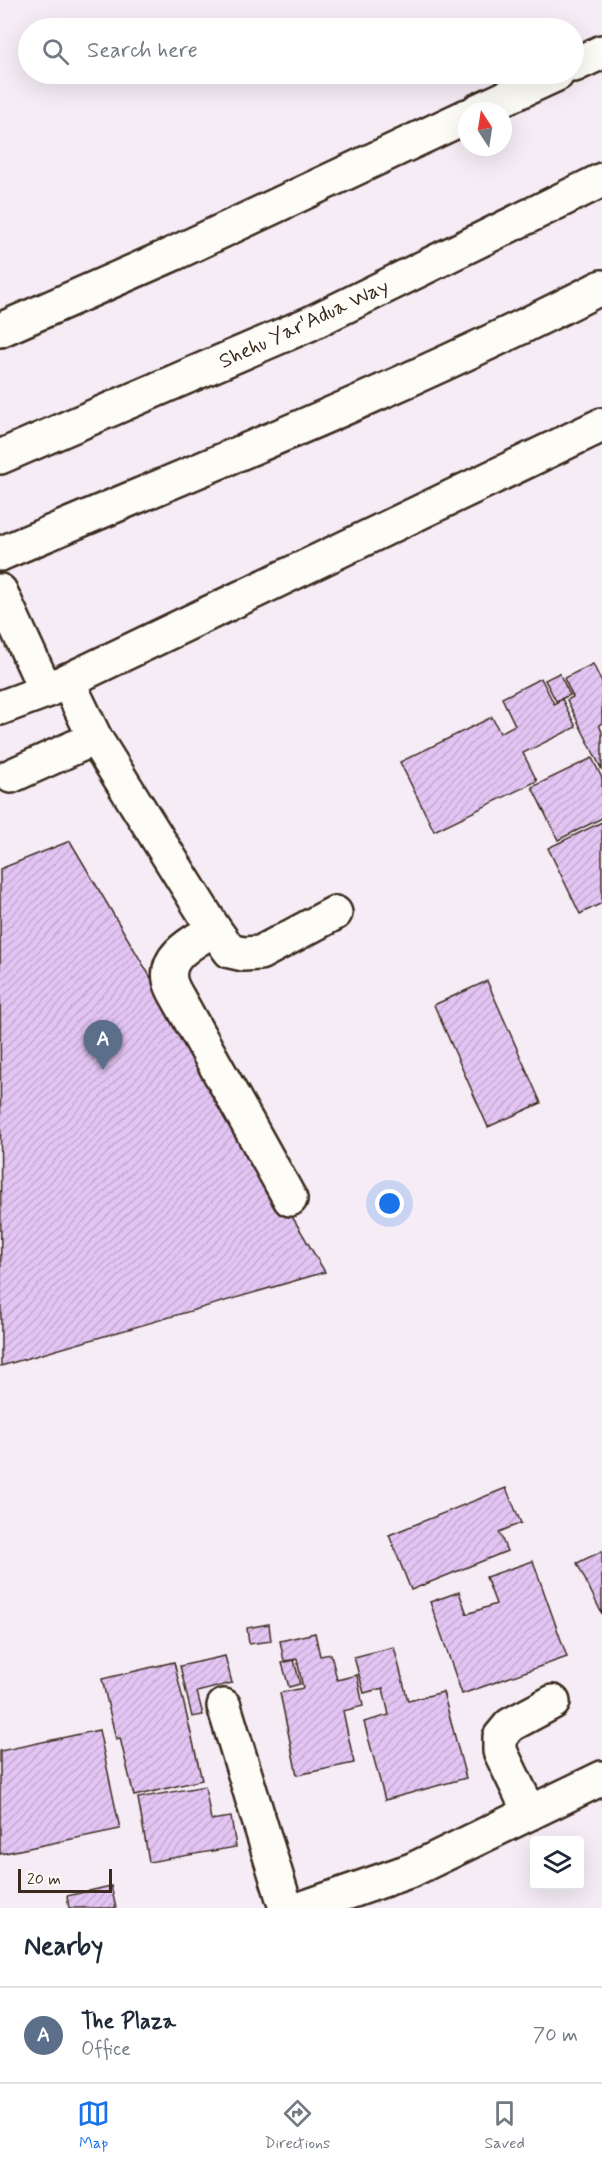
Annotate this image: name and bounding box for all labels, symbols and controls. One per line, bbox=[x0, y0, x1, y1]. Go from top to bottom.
search box bbox=[18, 18, 584, 84]
icon: search bbox=[39, 35, 72, 68]
text: Search here bbox=[87, 37, 198, 65]
north arrow bbox=[458, 102, 512, 156]
street label: Shehu Yar'Adua Way bbox=[215, 272, 393, 376]
pin: A bbox=[84, 1020, 122, 1070]
your location bbox=[375, 1189, 404, 1218]
map controls bbox=[530, 1836, 584, 1890]
button: layers bbox=[530, 1836, 584, 1890]
scale bar bbox=[18, 1866, 112, 1894]
text: 20 m bbox=[27, 1869, 61, 1890]
text: Nearby bbox=[24, 1930, 103, 1964]
text: The Plaza bbox=[81, 2008, 176, 2036]
text: A bbox=[37, 2022, 50, 2049]
text: 70 m bbox=[533, 2022, 578, 2049]
text: Office bbox=[81, 2036, 131, 2063]
tab: Map bbox=[77, 2097, 110, 2154]
tab: Directions bbox=[264, 2097, 330, 2154]
tab: Saved bbox=[484, 2097, 525, 2154]

